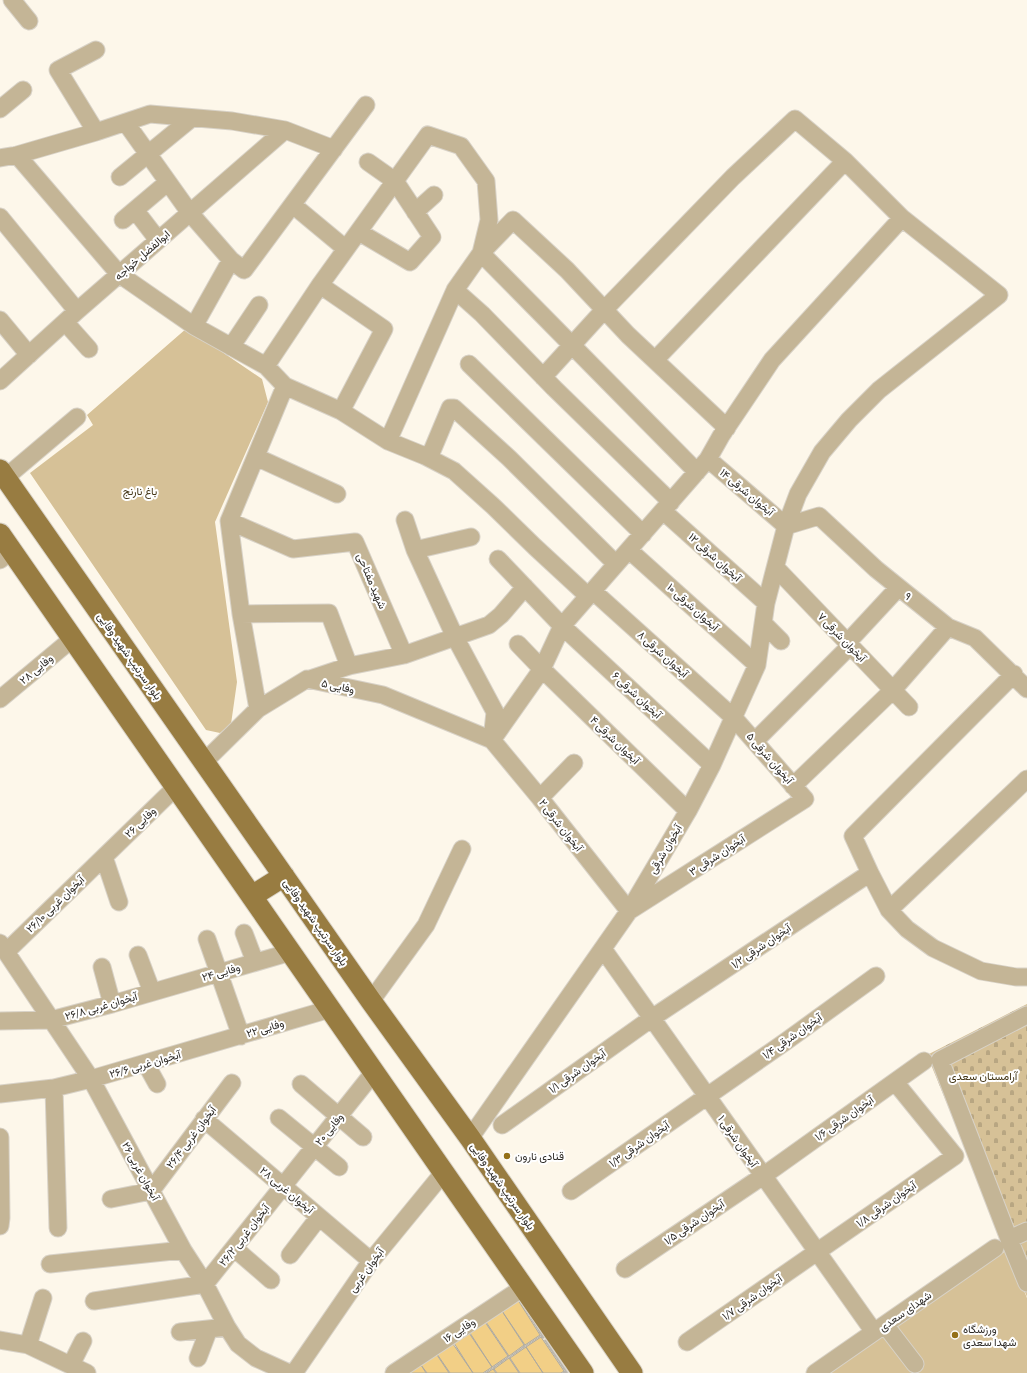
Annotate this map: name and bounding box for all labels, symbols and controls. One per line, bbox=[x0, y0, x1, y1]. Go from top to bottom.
street label: ابوالفضل خواجه bbox=[111, 227, 173, 283]
street label: آبخوان شرقی ۱۴ bbox=[717, 465, 778, 520]
park label: باغ نارنج bbox=[123, 484, 157, 499]
street label: آبخوان شرقی ۱۲ bbox=[686, 530, 745, 585]
street label: شهید مفتاحی bbox=[354, 551, 390, 611]
street label: آبخوان شرقی ۱۰ bbox=[664, 580, 723, 635]
street label: ۹ bbox=[902, 589, 914, 603]
street label: آبخوان شرقی ۷ bbox=[815, 609, 870, 666]
street label: بلوار سرتیپ شهید وفایی bbox=[94, 610, 165, 703]
street label: آبخوان شرقی ۸ bbox=[635, 627, 692, 681]
street label: وفایی ۲۸ bbox=[16, 651, 56, 687]
street label: آبخوان شرقی ۶ bbox=[609, 669, 666, 722]
street label: وفایی ۵ bbox=[320, 676, 356, 696]
street label: آبخوان شرقی ۴ bbox=[587, 713, 644, 768]
street label: آبخوان شرقی ۵ bbox=[744, 729, 797, 788]
street label: آبخوان شرقی ۲ bbox=[536, 796, 587, 855]
street label: وفایی ۲۶ bbox=[121, 804, 159, 840]
street label: آبخوان شرقی bbox=[645, 820, 685, 876]
street label: آبخوان شرقی ۳ bbox=[686, 831, 749, 878]
street label: آبخوان غربی ۲۶/۱۰ bbox=[23, 872, 88, 935]
street label: بلوار سرتیپ شهید وفایی bbox=[280, 876, 351, 969]
street label: آبخوان شرقی ۱/۲ bbox=[728, 920, 795, 971]
street label: وفایی ۲۴ bbox=[200, 960, 242, 984]
street label: آبخوان غربی ۲۶/۸ bbox=[63, 989, 140, 1023]
street label: آبخوان شرقی ۱/۴ bbox=[759, 1009, 826, 1062]
street label: وفایی ۲۲ bbox=[244, 1016, 286, 1040]
street label: آبخوان شرقی ۱/۱ bbox=[546, 1045, 610, 1096]
street label: آبخوان غربی ۲۶/۶ bbox=[108, 1047, 184, 1081]
park label: آرامستان سعدی bbox=[949, 1069, 1019, 1083]
street label: آبخوان شرقی ۱/۶ bbox=[812, 1092, 877, 1144]
street label: آبخوان غربی ۲۶/۴ bbox=[163, 1102, 220, 1171]
street label: وفایی ۲۰ bbox=[312, 1110, 346, 1148]
street label: آبخوان شرقی ۱ bbox=[715, 1112, 762, 1171]
street label: آبخوان شرقی ۱/۳ bbox=[606, 1117, 673, 1170]
street label: آبخوان غربی ۲۶ bbox=[119, 1139, 164, 1204]
street label: بلوار سرتیپ شهید وفایی bbox=[467, 1140, 538, 1233]
place label: قنادی نارون bbox=[515, 1149, 564, 1163]
marker: قنادی نارون bbox=[502, 1151, 512, 1161]
street label: آبخوان غربی ۲۸ bbox=[257, 1163, 318, 1218]
street label: آبخوان شرقی ۱/۸ bbox=[853, 1177, 920, 1230]
street label: آبخوان شرقی ۱/۵ bbox=[661, 1196, 728, 1247]
street label: آبخوان غربی ۲۶/۲ bbox=[216, 1200, 273, 1269]
street label: آبخوان غربی bbox=[345, 1244, 388, 1295]
street label: آبخوان شرقی ۱/۷ bbox=[719, 1270, 786, 1323]
street label: شهدای سعدی bbox=[876, 1288, 934, 1334]
street label: وفایی ۱۶ bbox=[440, 1314, 478, 1346]
place label: ورزشگاه شهدا سعدی bbox=[963, 1322, 1017, 1349]
marker: ورزشگاه شهدا سعدی bbox=[950, 1330, 960, 1340]

